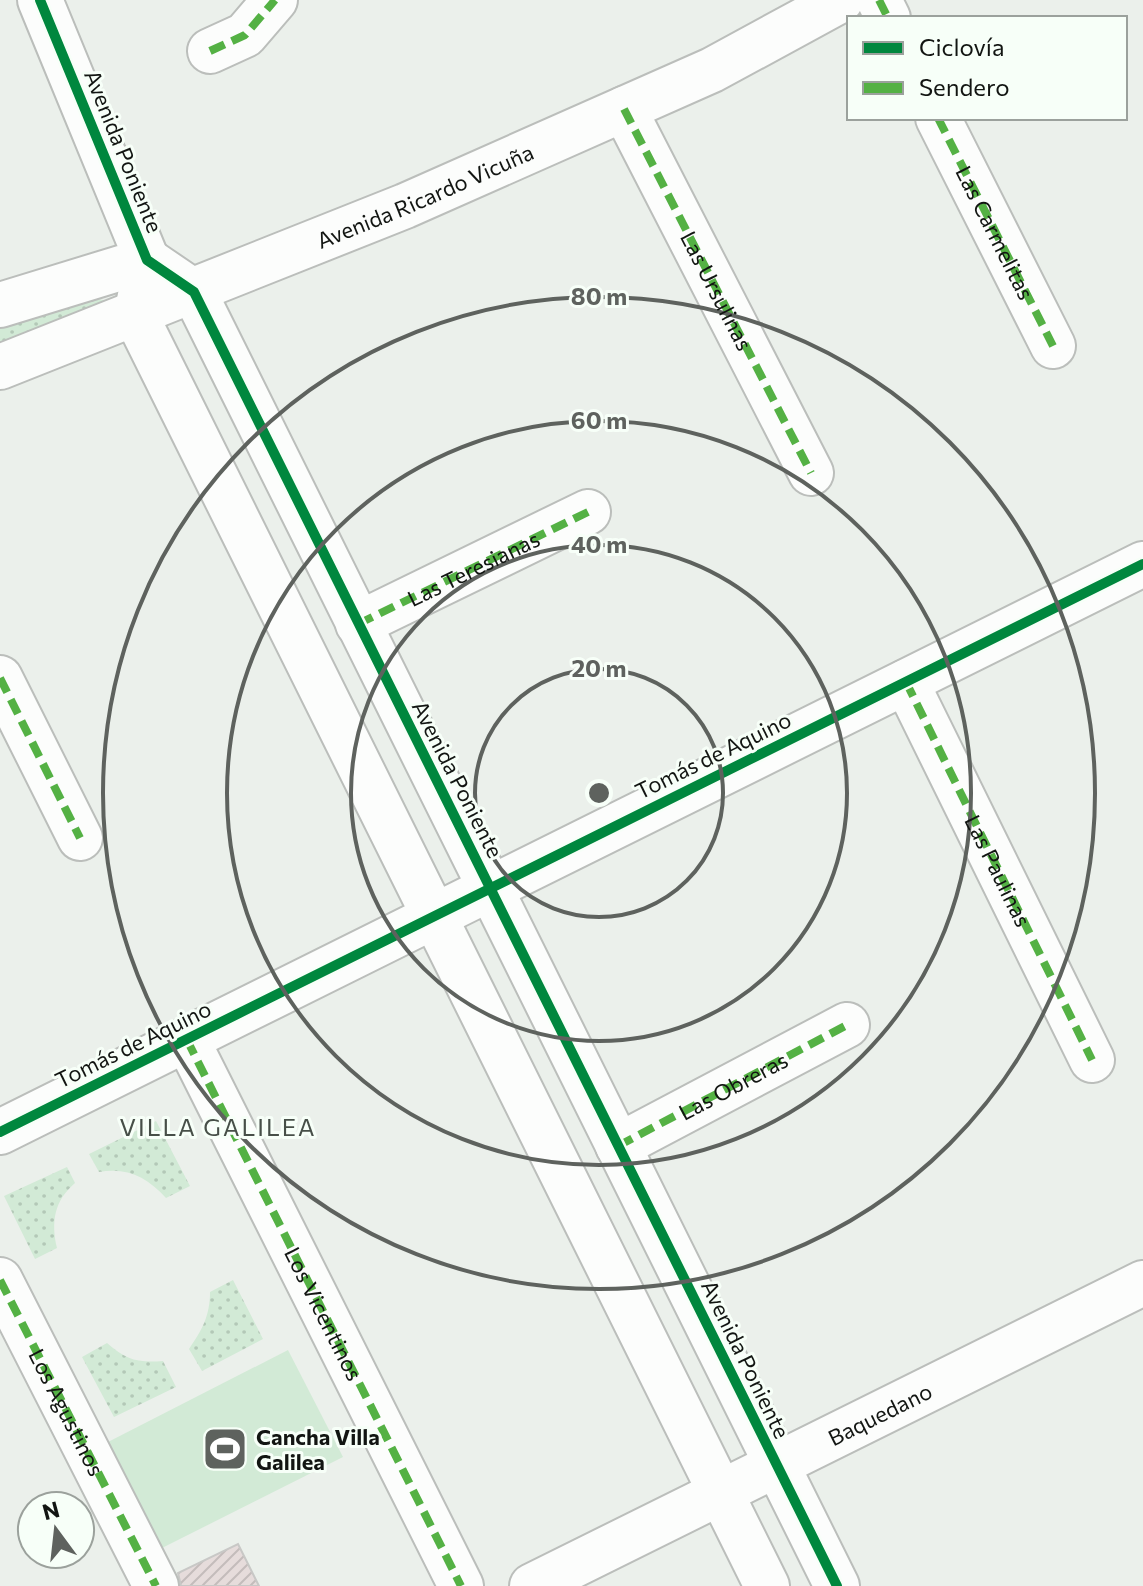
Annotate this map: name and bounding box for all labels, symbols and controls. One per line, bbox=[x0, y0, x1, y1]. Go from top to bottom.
legend bbox=[847, 16, 1127, 120]
text: Ciclovía bbox=[919, 32, 1005, 61]
street label: Avenida Poniente bbox=[79, 66, 169, 236]
text: Sendero bbox=[919, 72, 1010, 101]
street label: Avenida Ricardo Vicuña bbox=[312, 137, 537, 253]
street label: Las Carmelitas bbox=[951, 161, 1041, 304]
street label: Las Ursulinas bbox=[675, 226, 759, 355]
text: 80 m bbox=[571, 281, 627, 310]
text: 60 m bbox=[571, 405, 627, 434]
street label: Las Teresianas bbox=[403, 524, 544, 612]
text: 40 m bbox=[571, 529, 627, 558]
text: 20 m bbox=[572, 653, 626, 682]
street label: Avenida Poniente bbox=[407, 696, 509, 862]
street label: Tomás de Aquino bbox=[631, 706, 795, 804]
centre of rings bbox=[585, 779, 613, 807]
street label: Las Paulinas bbox=[960, 810, 1038, 931]
street label: Tomás de Aquino bbox=[51, 995, 215, 1093]
street label: Las Obreras bbox=[674, 1045, 792, 1125]
district label: VILLA GALILEA bbox=[120, 1112, 316, 1141]
street label: Los Vicentinos bbox=[279, 1242, 369, 1385]
street label: Avenida Poniente bbox=[696, 1275, 796, 1443]
street label: Los Agustinos bbox=[24, 1344, 111, 1480]
street label: Baquedano bbox=[823, 1377, 936, 1451]
place label: Cancha Villa Galilea bbox=[256, 1423, 380, 1475]
sports icon: Cancha Villa Galilea bbox=[201, 1425, 249, 1473]
north arrow bbox=[16, 1490, 96, 1570]
text: N bbox=[39, 1495, 62, 1525]

